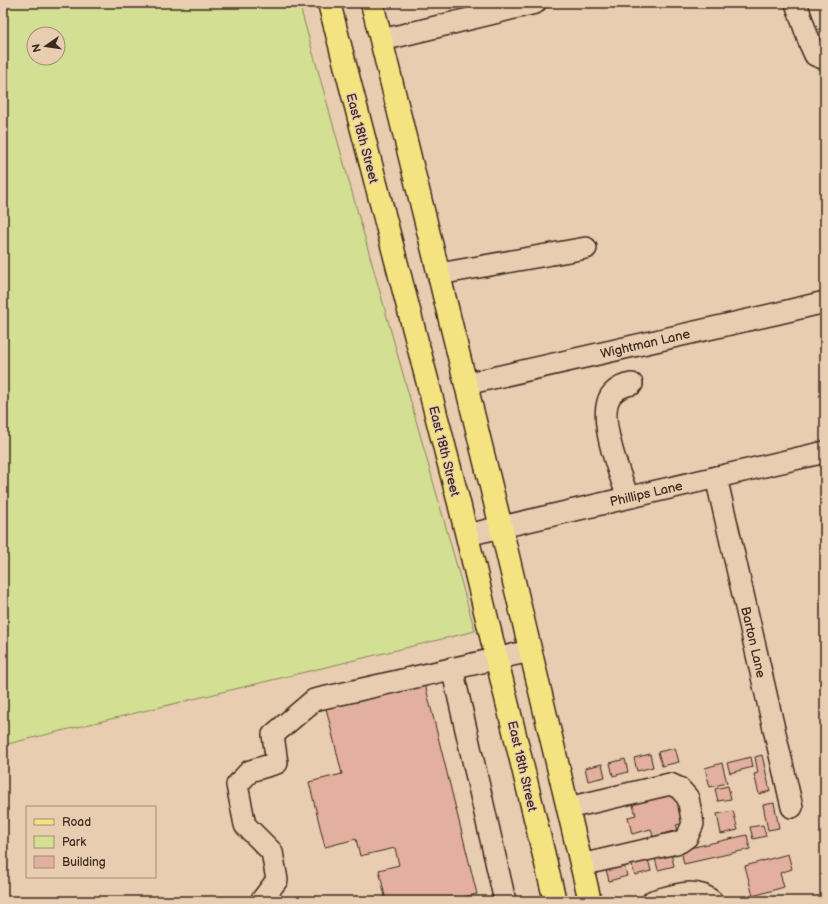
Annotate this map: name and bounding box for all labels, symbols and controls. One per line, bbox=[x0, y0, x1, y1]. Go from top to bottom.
north arrow bbox=[26, 26, 66, 66]
text: N bbox=[29, 43, 44, 54]
street label: East 18th Street bbox=[342, 91, 382, 185]
street label: Wightman Lane bbox=[599, 326, 692, 362]
street label: East 18th Street bbox=[425, 404, 463, 498]
street label: Phillips Lane bbox=[608, 478, 684, 510]
street label: Barton Lane bbox=[737, 605, 769, 680]
street label: East 18th Street bbox=[504, 719, 540, 813]
legend bbox=[26, 806, 156, 878]
text: Road bbox=[62, 815, 91, 830]
text: Park bbox=[62, 835, 86, 850]
text: Building bbox=[62, 855, 106, 870]

